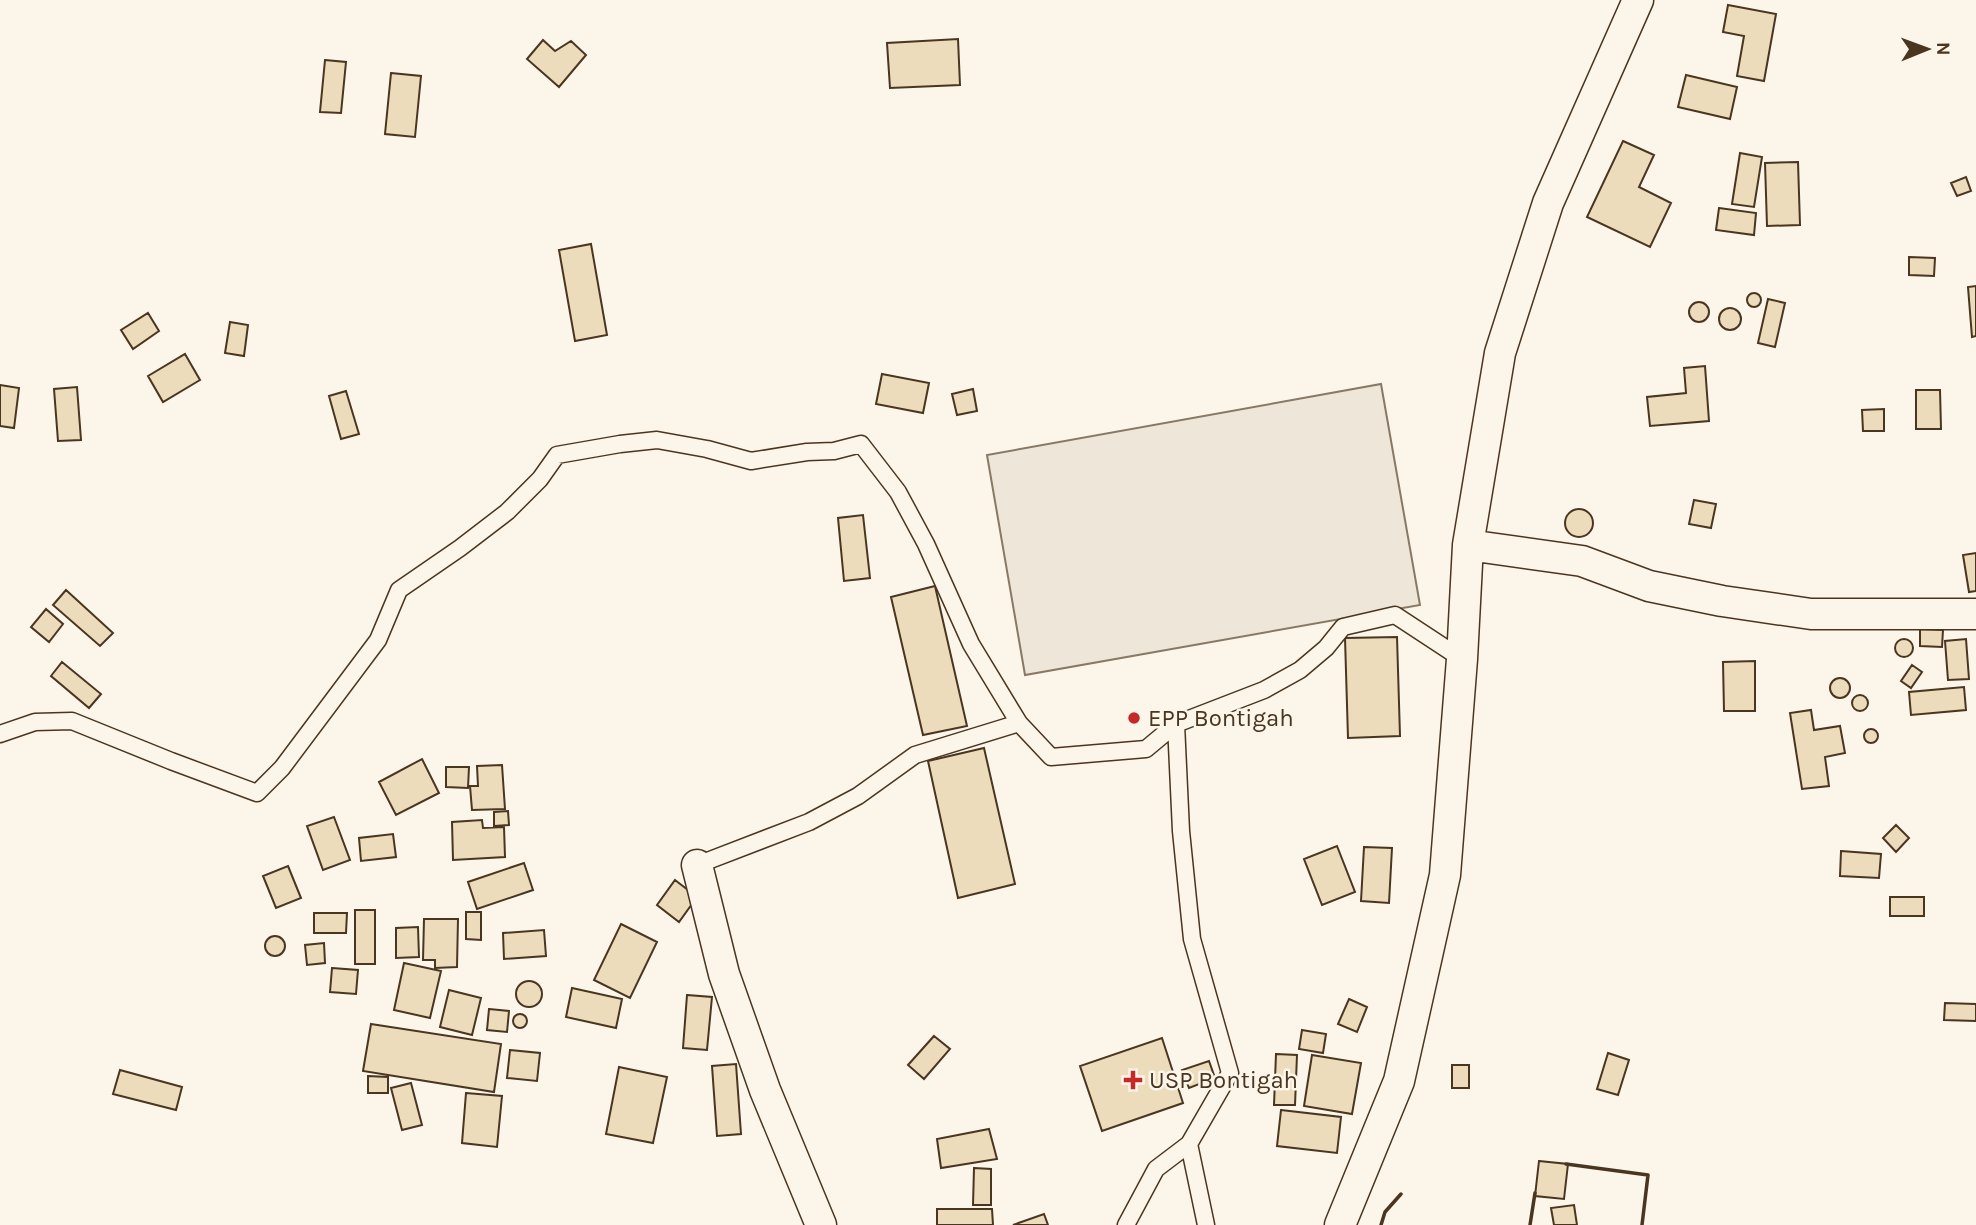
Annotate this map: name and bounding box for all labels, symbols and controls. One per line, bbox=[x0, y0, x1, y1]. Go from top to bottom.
north arrow bbox=[1892, 14, 1962, 84]
text: N bbox=[1932, 42, 1954, 56]
place label: EPP Bontigah bbox=[1148, 704, 1294, 732]
marker: EPP Bontigah bbox=[1126, 710, 1142, 726]
place label: USP Bontigah bbox=[1149, 1066, 1298, 1094]
marker: USP Bontigah bbox=[1123, 1070, 1143, 1090]

